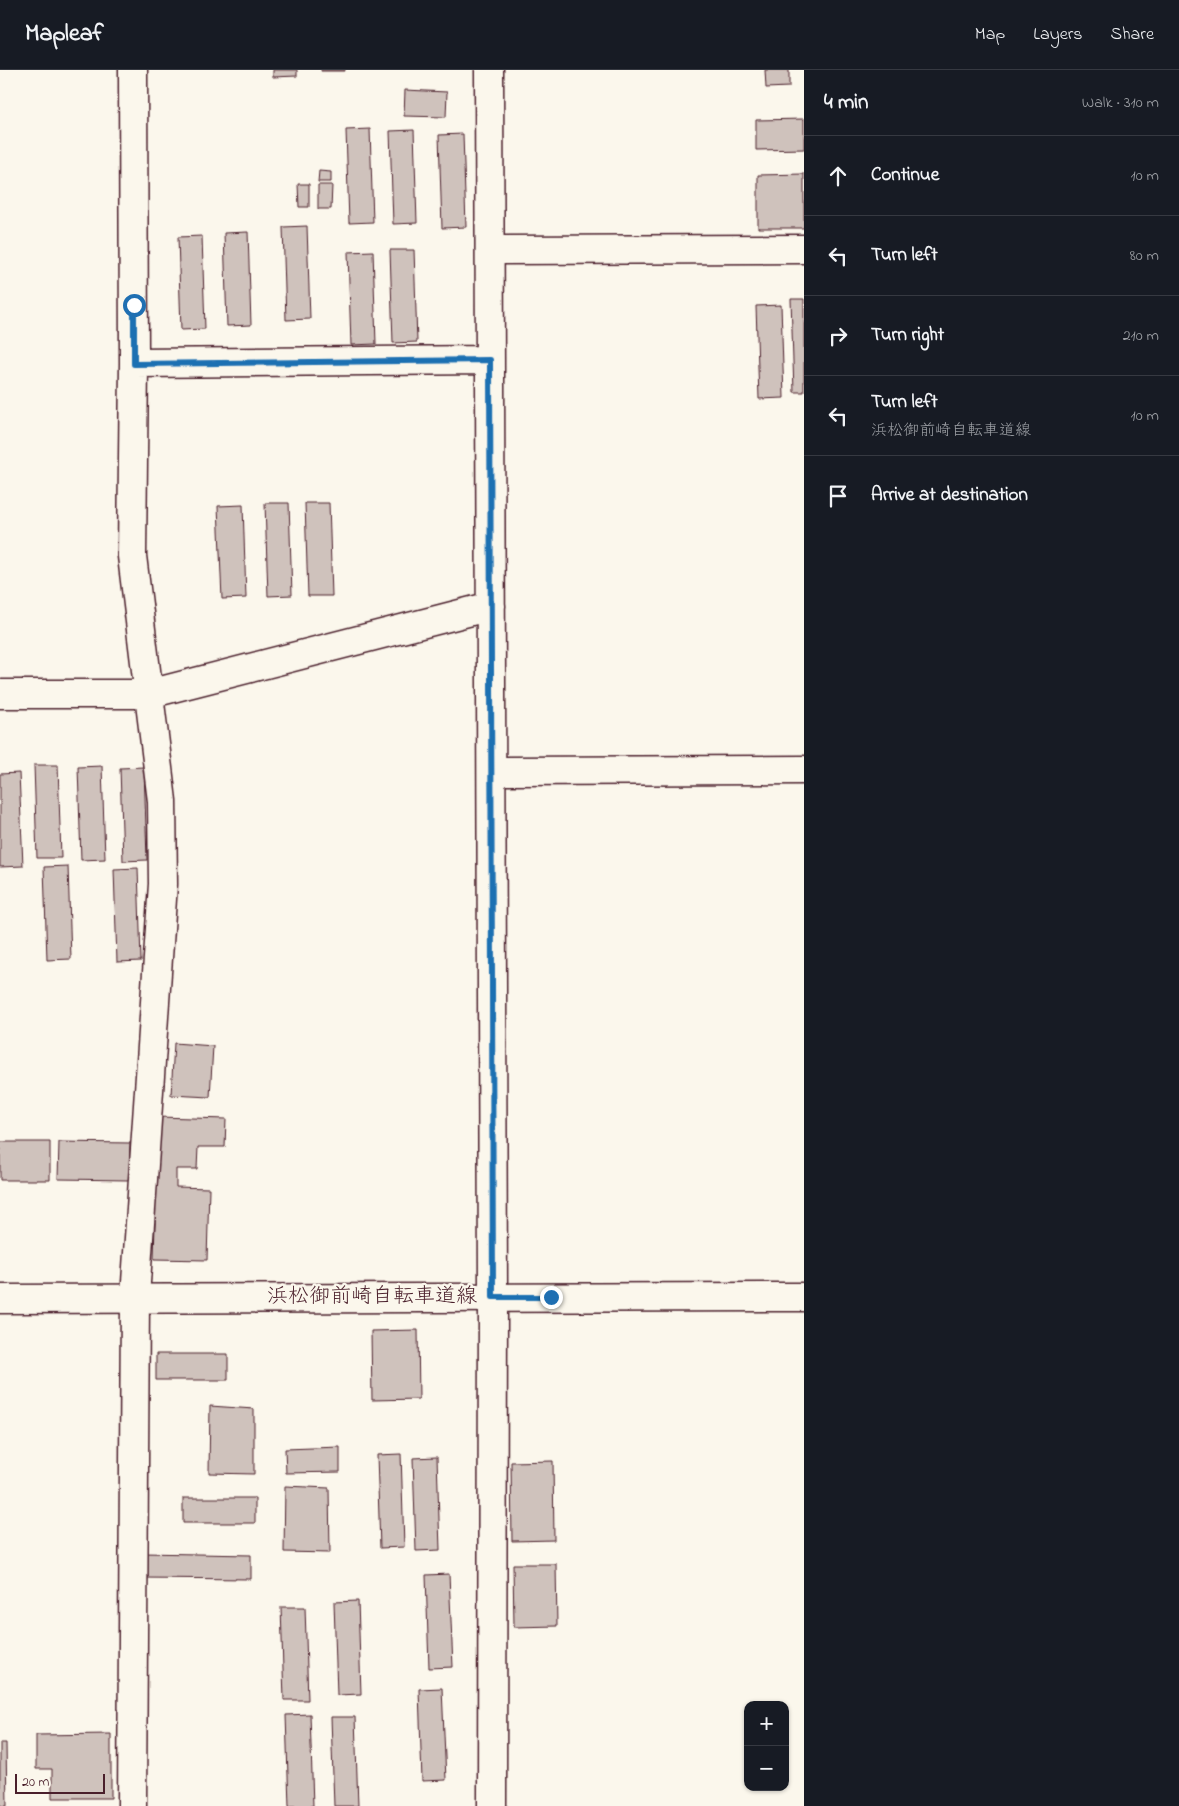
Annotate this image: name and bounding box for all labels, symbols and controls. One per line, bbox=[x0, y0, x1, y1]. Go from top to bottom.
text: Mapleaf bbox=[25, 17, 104, 52]
text: Map bbox=[975, 22, 1005, 48]
text: Layers bbox=[1033, 22, 1083, 48]
text: Share bbox=[1111, 22, 1154, 48]
text: 4 min bbox=[824, 88, 868, 118]
text: Walk · 310 m bbox=[1082, 91, 1159, 115]
icon: ahead bbox=[824, 162, 852, 190]
text: Continue bbox=[871, 162, 939, 189]
text: 10 m bbox=[1131, 164, 1159, 188]
icon: left bbox=[824, 242, 852, 270]
text: Turn left bbox=[871, 242, 938, 269]
text: 80 m bbox=[1130, 244, 1159, 268]
route start bbox=[123, 294, 146, 317]
icon: right bbox=[824, 322, 852, 350]
text: Turn right bbox=[871, 322, 944, 349]
text: 210 m bbox=[1123, 324, 1159, 348]
text: Turn left bbox=[871, 389, 938, 416]
icon: left bbox=[824, 402, 852, 430]
text: 10 m bbox=[1131, 404, 1159, 428]
text: 浜松御前崎自転車道線 bbox=[871, 419, 1031, 443]
icon: arrive bbox=[824, 482, 852, 510]
text: Arrive at destination bbox=[871, 482, 1028, 509]
street label: 浜松御前崎自転車道線 bbox=[267, 1282, 477, 1312]
route end bbox=[540, 1286, 563, 1309]
map controls bbox=[744, 1701, 789, 1791]
button: + bbox=[744, 1701, 789, 1746]
button: − bbox=[744, 1746, 789, 1791]
scale bar bbox=[15, 1771, 105, 1794]
text: 20 m bbox=[22, 1772, 49, 1793]

